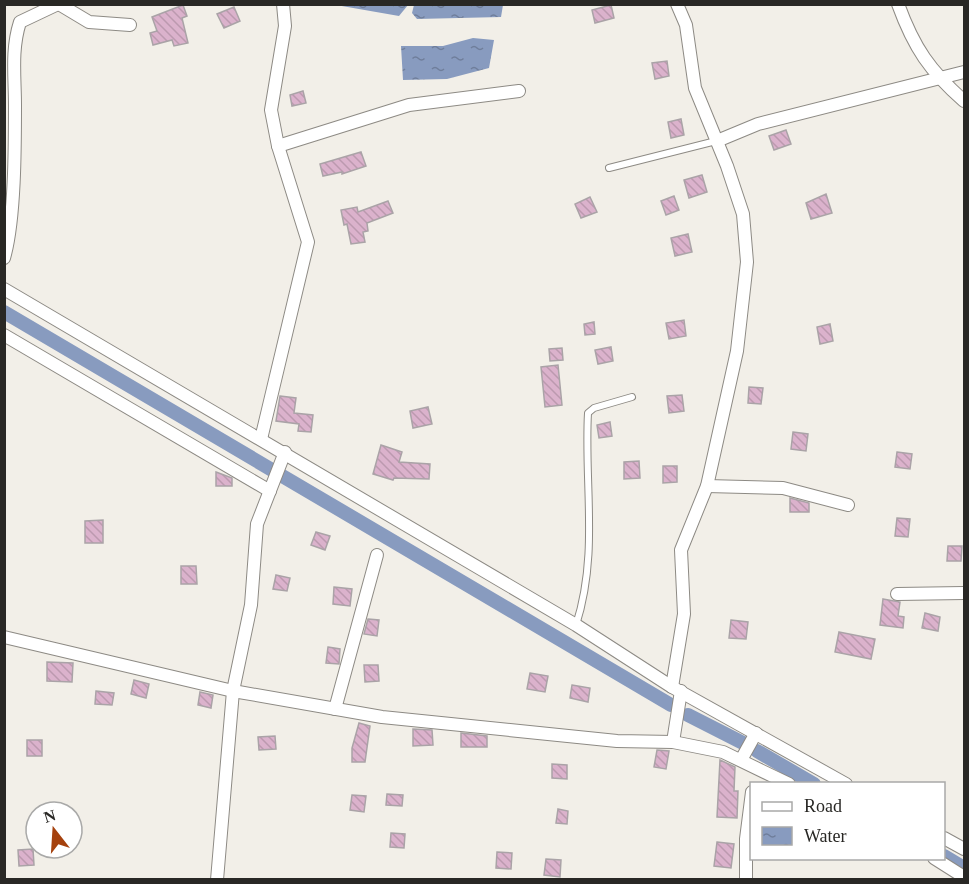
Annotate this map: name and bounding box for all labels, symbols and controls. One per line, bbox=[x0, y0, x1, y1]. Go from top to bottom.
legend bbox=[750, 782, 945, 860]
text: Road bbox=[804, 796, 842, 816]
north arrow bbox=[24, 800, 84, 860]
text: N bbox=[42, 806, 58, 826]
text: Water bbox=[804, 826, 847, 846]

